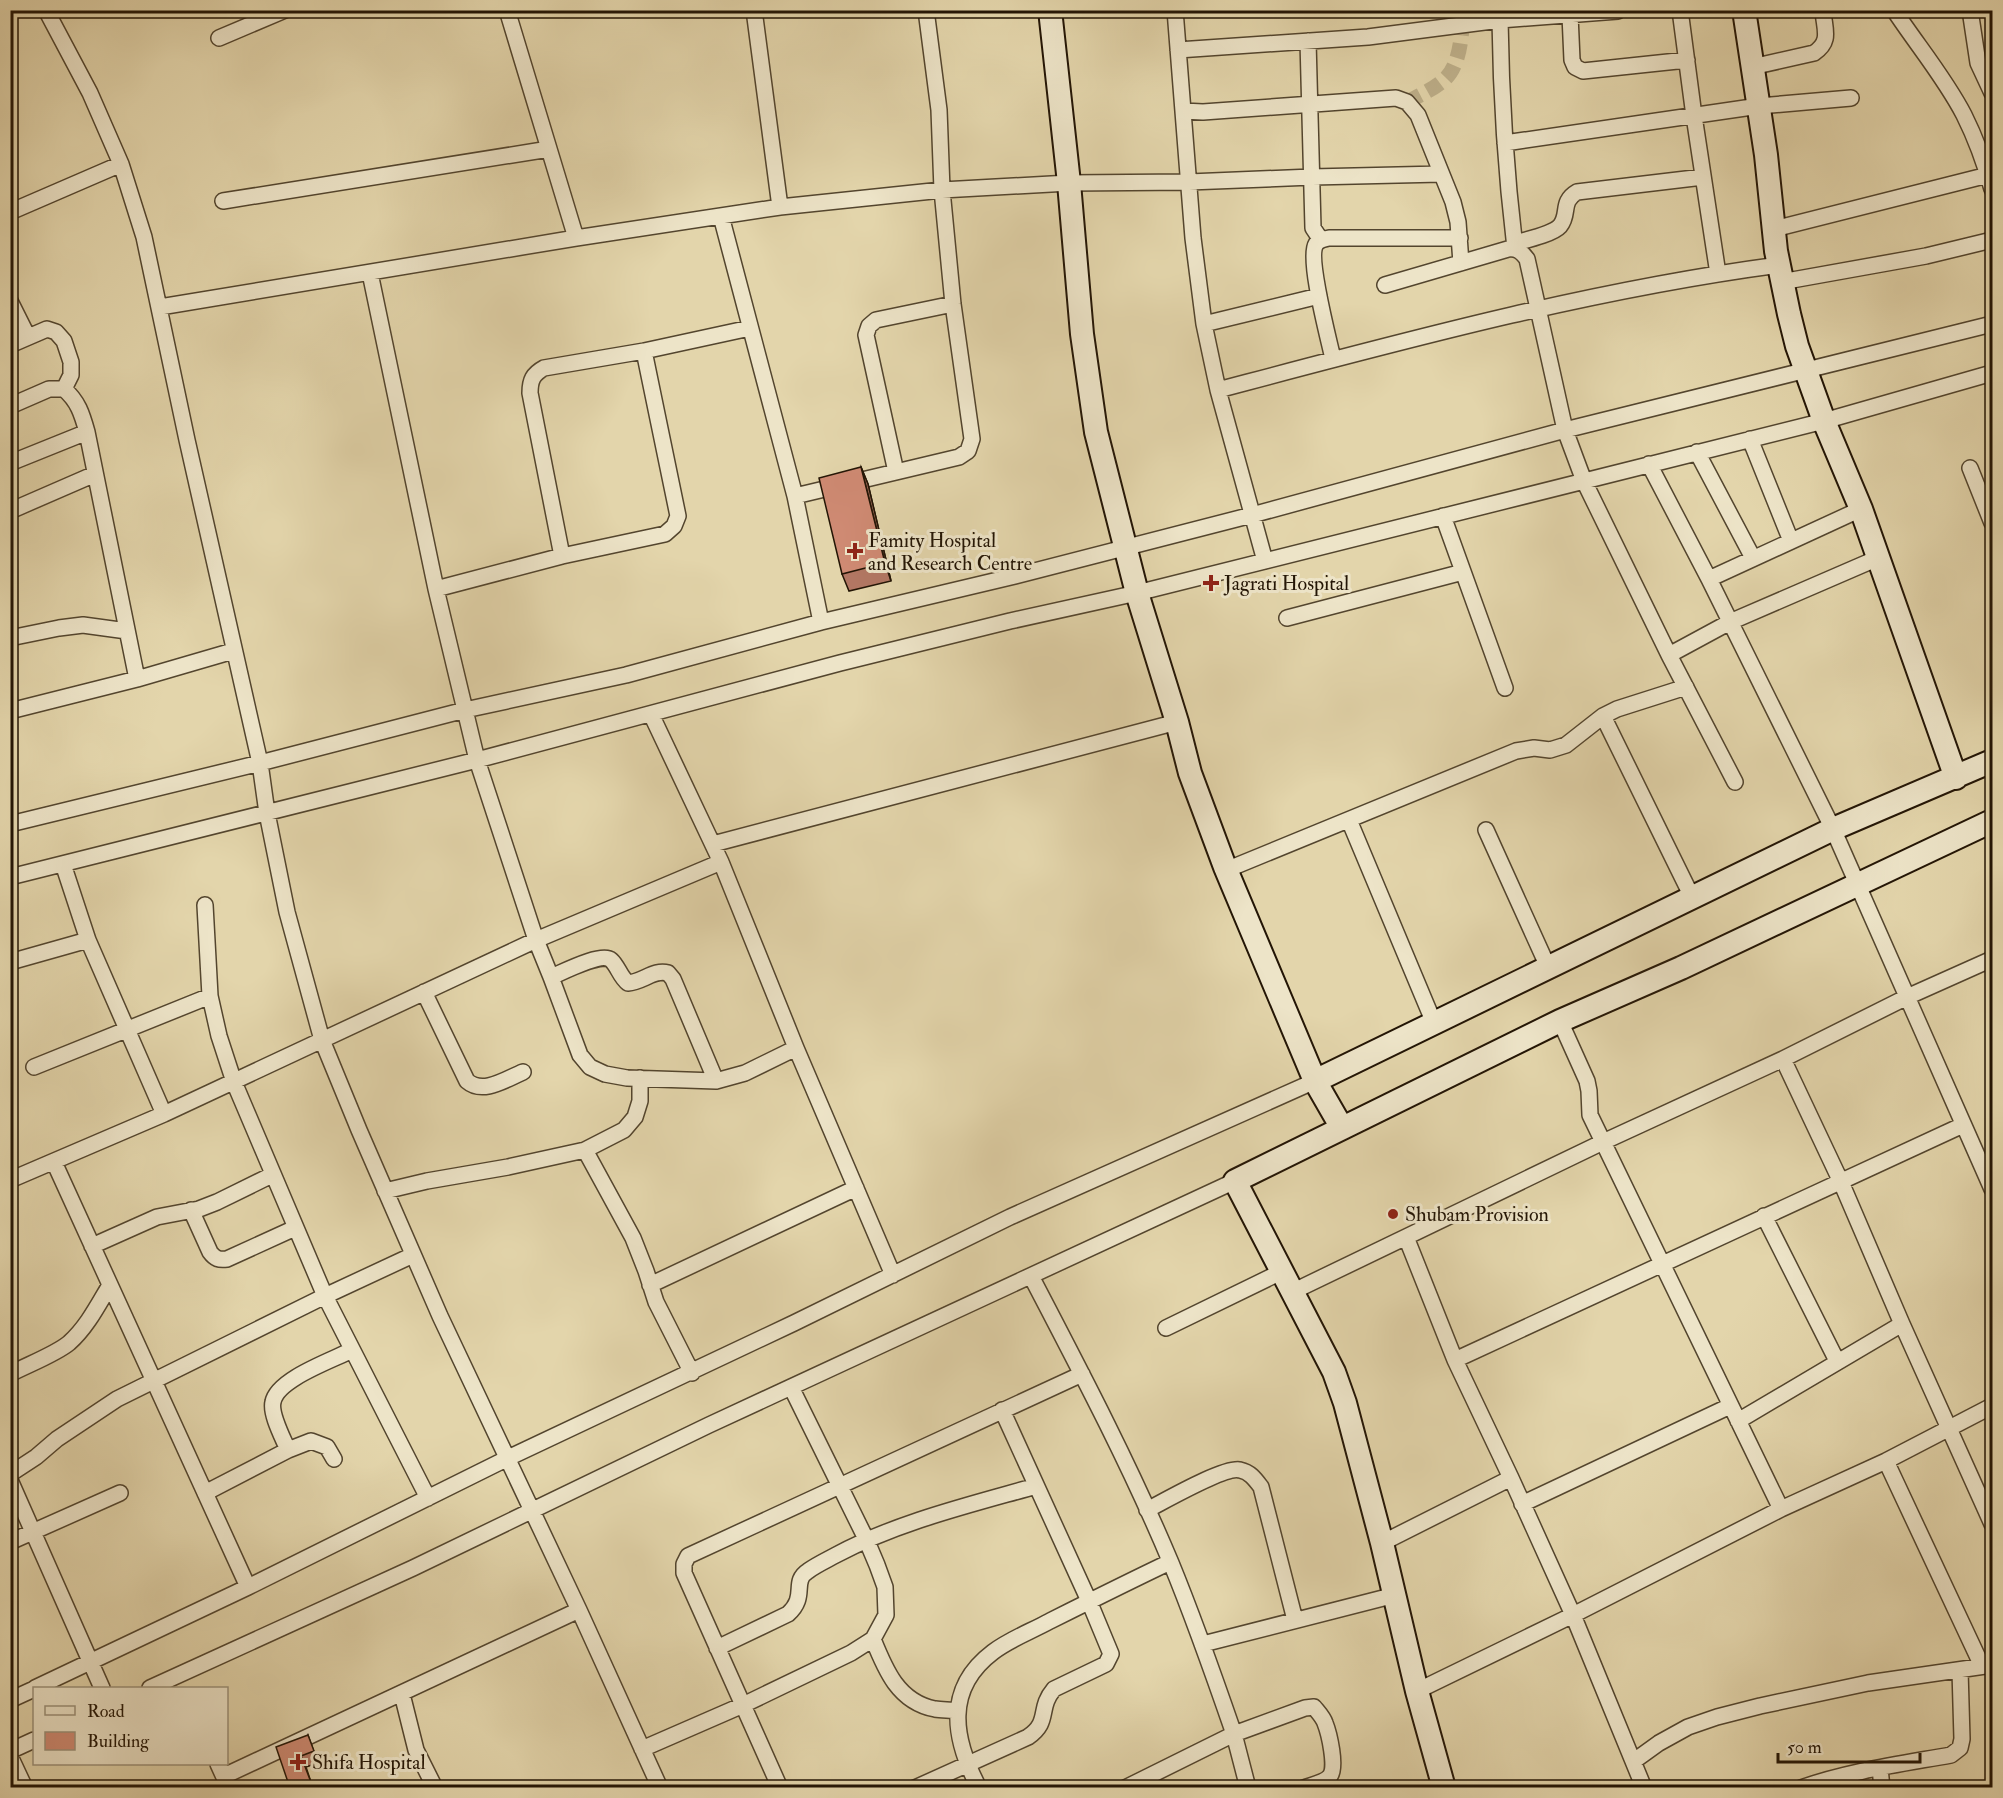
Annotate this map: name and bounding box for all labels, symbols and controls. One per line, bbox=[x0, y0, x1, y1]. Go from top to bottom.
place label: Famity Hospital and Research Centre bbox=[868, 528, 1032, 576]
marker: Famity Hospital and Research Centre bbox=[846, 542, 864, 560]
place label: Jagrati Hospital bbox=[1223, 571, 1349, 597]
marker: Jagrati Hospital bbox=[1202, 574, 1220, 592]
place label: Shubam Provision bbox=[1405, 1202, 1549, 1227]
marker: Shubam Provision bbox=[1386, 1207, 1400, 1221]
legend bbox=[33, 1687, 228, 1765]
text: Road bbox=[87, 1700, 125, 1723]
scale bar bbox=[1778, 1726, 1920, 1764]
text: Building bbox=[87, 1730, 150, 1753]
text: 50 m bbox=[1787, 1736, 1822, 1759]
place label: Shifa Hospital bbox=[312, 1750, 426, 1776]
marker: Shifa Hospital bbox=[289, 1753, 307, 1771]

